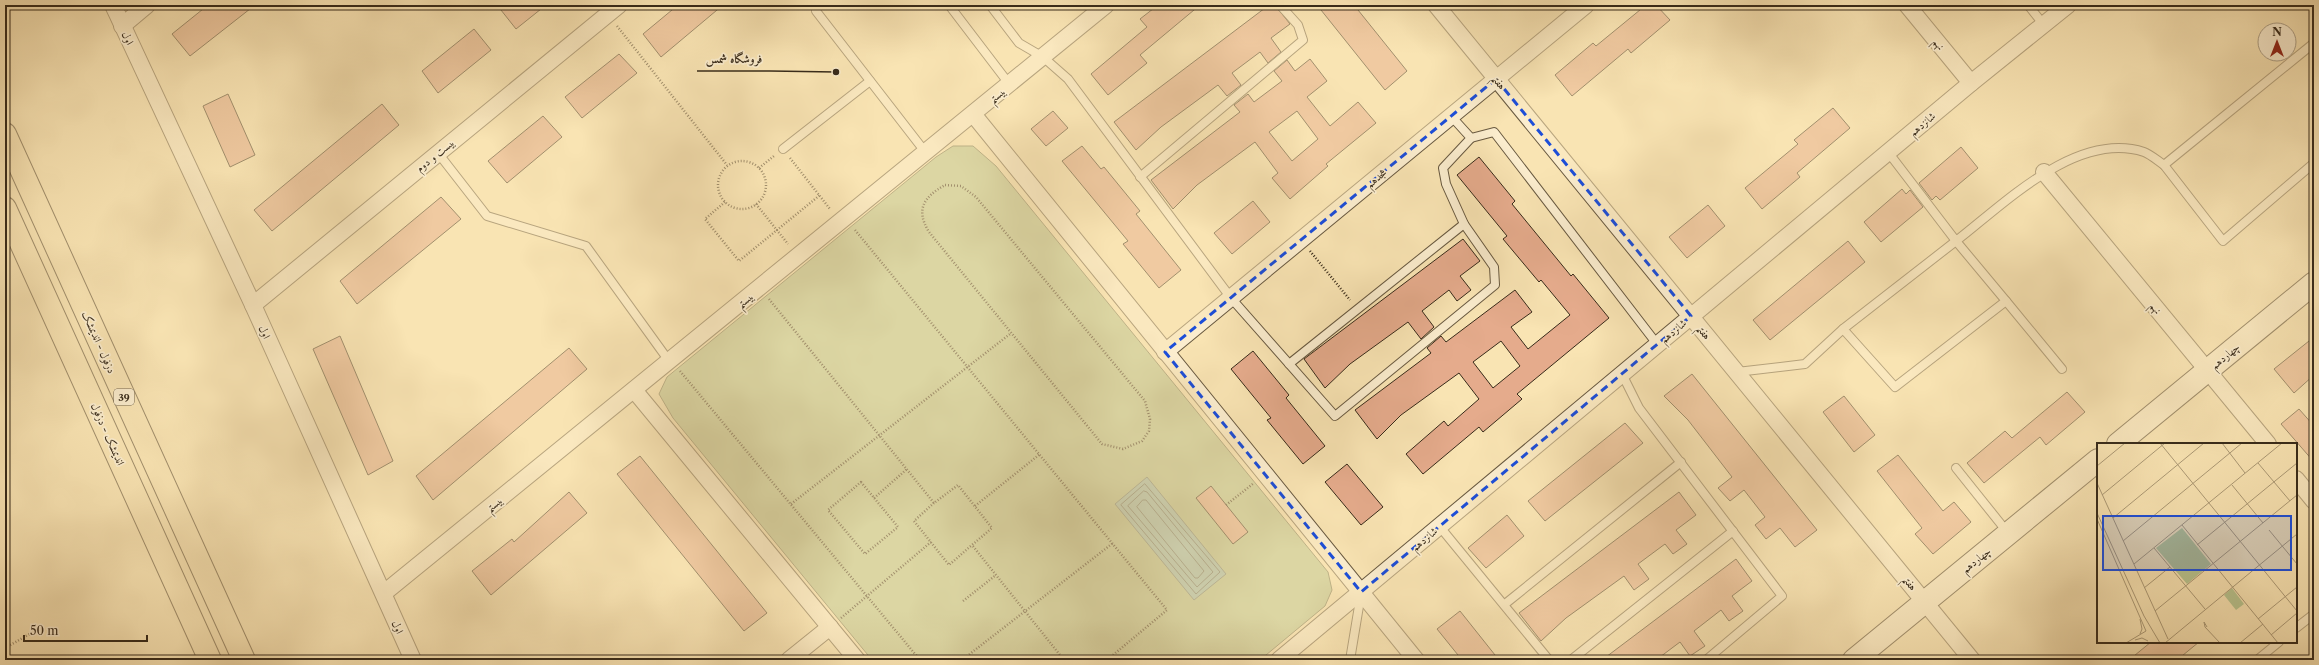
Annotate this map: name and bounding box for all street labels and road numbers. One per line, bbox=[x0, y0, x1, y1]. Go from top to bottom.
street label: اول bbox=[119, 29, 137, 47]
street label: نهم bbox=[1927, 35, 1948, 55]
street label: هفتم bbox=[1486, 72, 1509, 95]
street label: بیستم bbox=[986, 84, 1011, 109]
street label: شانزدهم bbox=[1906, 109, 1941, 142]
street label: بیست و دوم bbox=[413, 135, 459, 177]
street label: هجدهم bbox=[1363, 165, 1392, 194]
street label: بیستم bbox=[734, 289, 759, 314]
street label: نهم bbox=[2144, 299, 2165, 319]
street label: دزفول - اندیمشک bbox=[79, 309, 119, 375]
street label: شانزدهم bbox=[1657, 316, 1692, 349]
street label: هفتم bbox=[1691, 322, 1714, 345]
street label: اول bbox=[256, 323, 274, 341]
street label: چهاردهم bbox=[2207, 340, 2245, 375]
road number: 39 bbox=[114, 389, 134, 405]
street label: اندیمشک - دزفول bbox=[88, 401, 128, 467]
street label: بیستم bbox=[483, 493, 508, 518]
street label: شانزدهم bbox=[1408, 524, 1443, 557]
street label: چهاردهم bbox=[1958, 544, 1996, 579]
street label: هفتم bbox=[1897, 573, 1920, 596]
street label: اول bbox=[389, 618, 407, 636]

